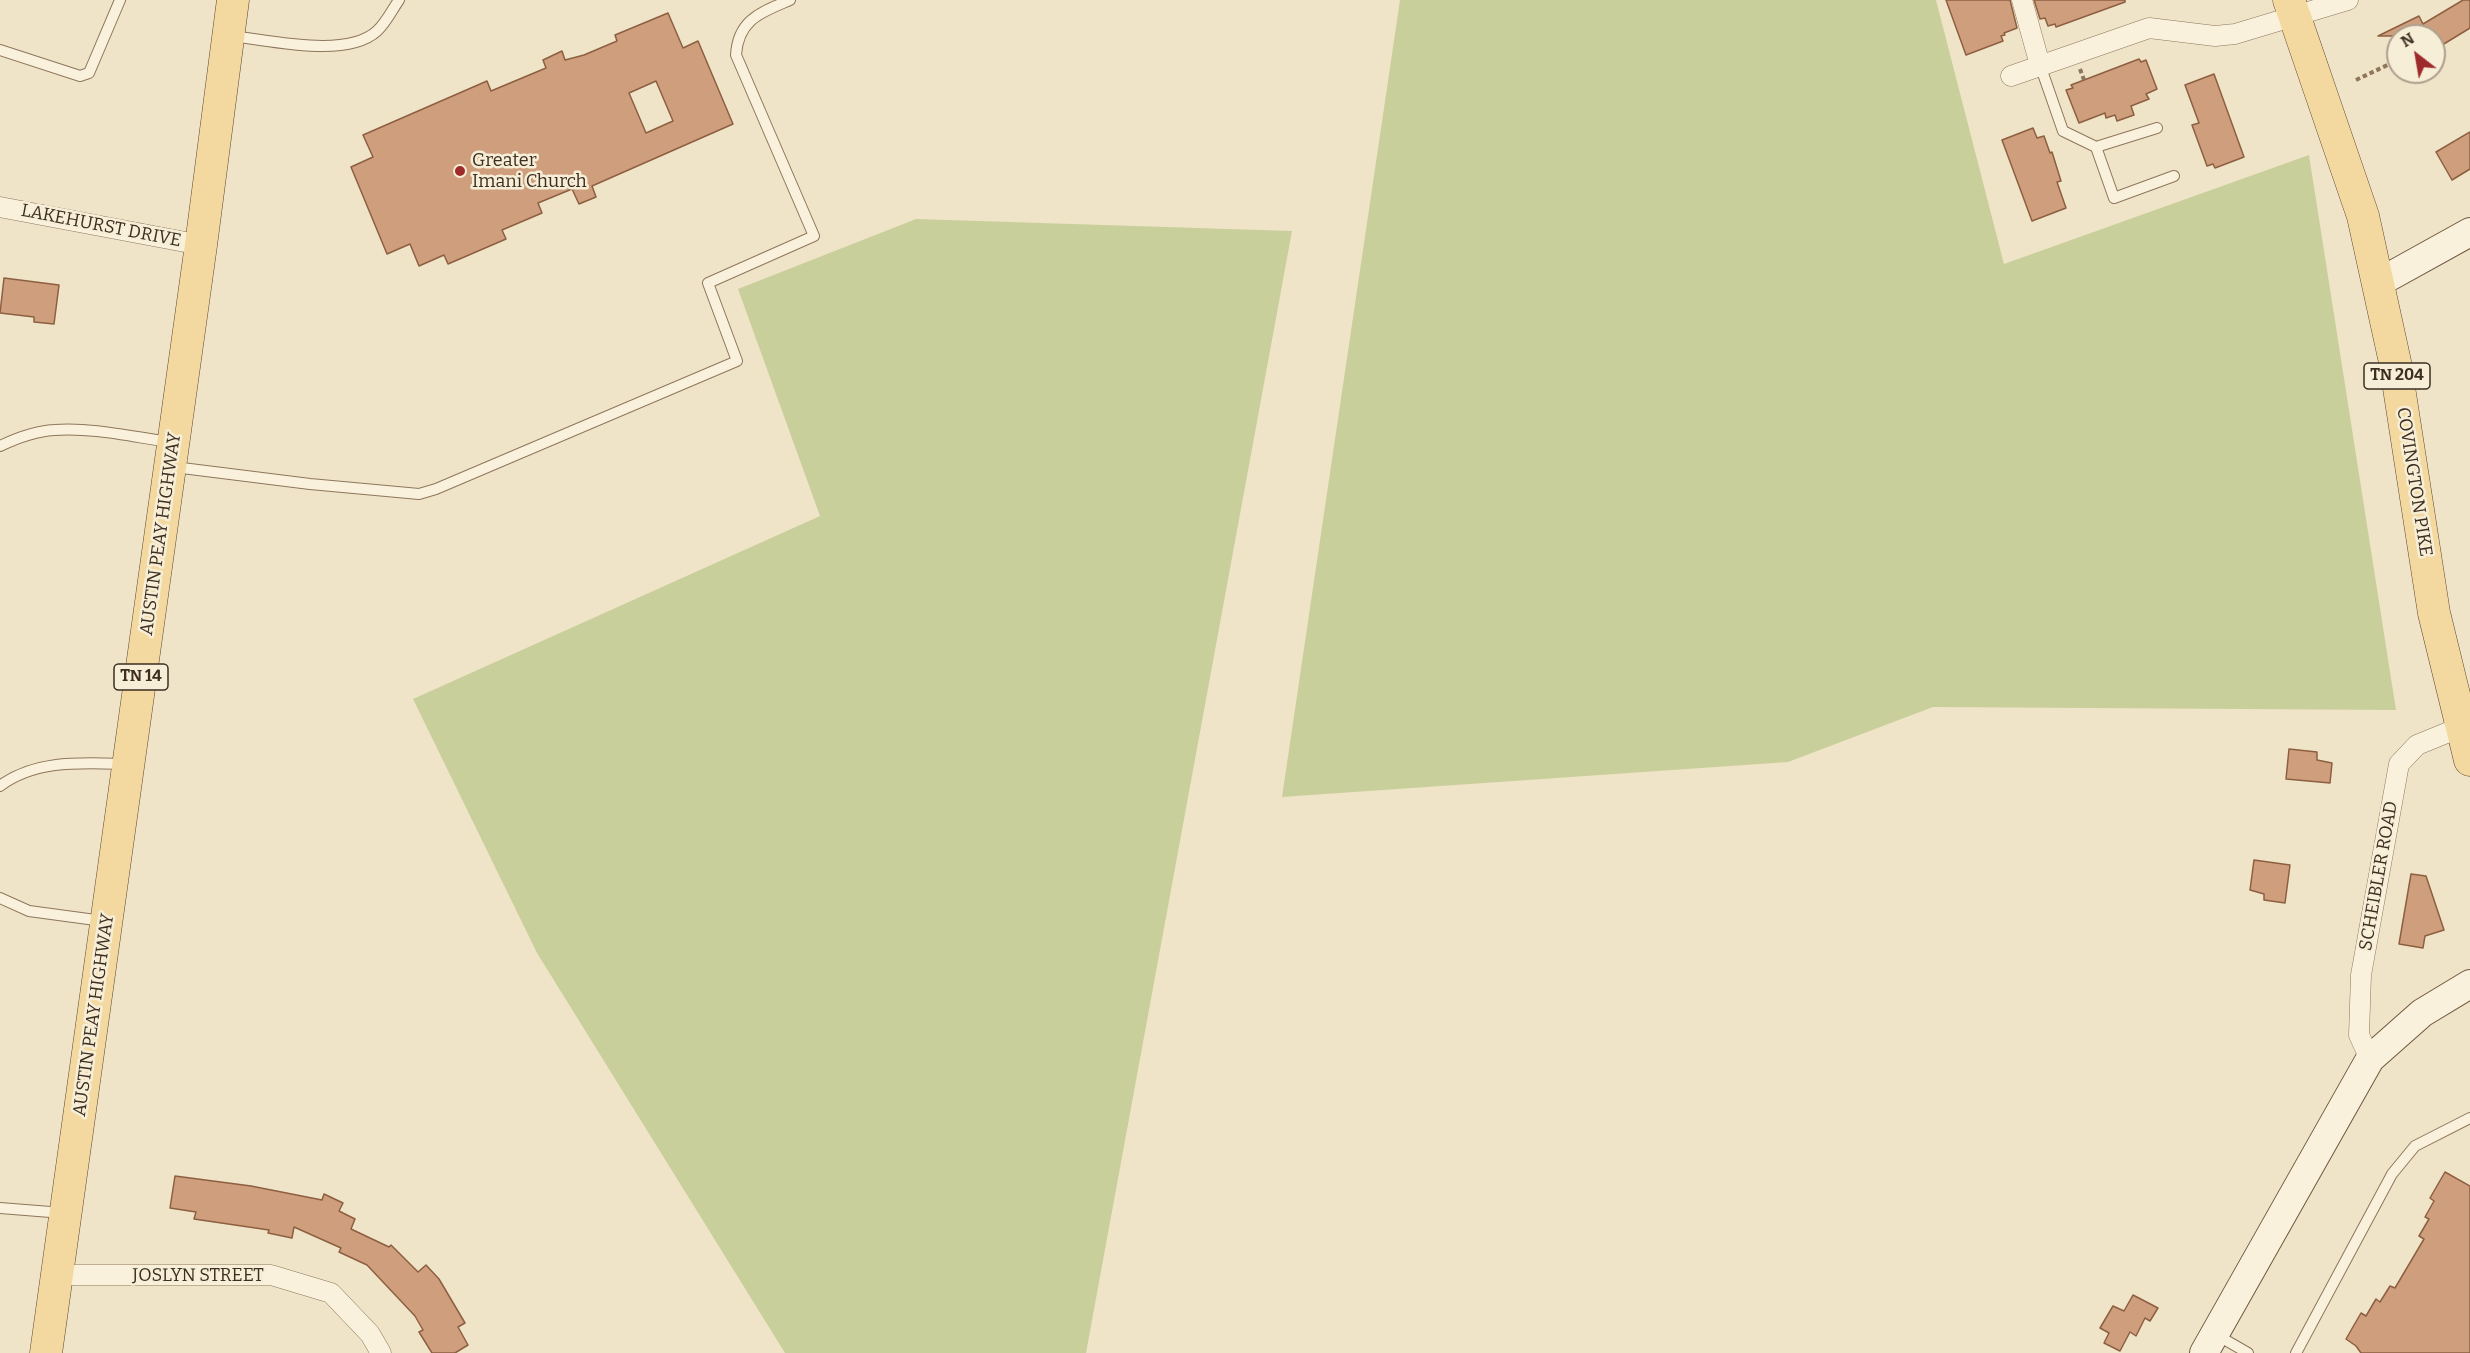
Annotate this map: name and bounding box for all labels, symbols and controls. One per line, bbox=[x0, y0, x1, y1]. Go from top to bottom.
north arrow bbox=[2386, 24, 2446, 84]
text: N bbox=[2397, 29, 2418, 51]
place label: Greater Imani Church bbox=[472, 150, 587, 192]
marker: Greater Imani Church bbox=[453, 164, 467, 178]
street label: LAKEHURST DRIVE bbox=[19, 200, 183, 252]
road number: TN 204 bbox=[2364, 363, 2430, 389]
street label: COVINGTON PIKE bbox=[2392, 406, 2436, 558]
street label: AUSTIN PEAY HIGHWAY bbox=[136, 431, 186, 637]
road number: TN 14 bbox=[114, 664, 168, 690]
street label: SCHEIBLER ROAD bbox=[2355, 799, 2403, 953]
street label: AUSTIN PEAY HIGHWAY bbox=[69, 912, 119, 1118]
street label: JOSLYN STREET bbox=[132, 1265, 264, 1287]

